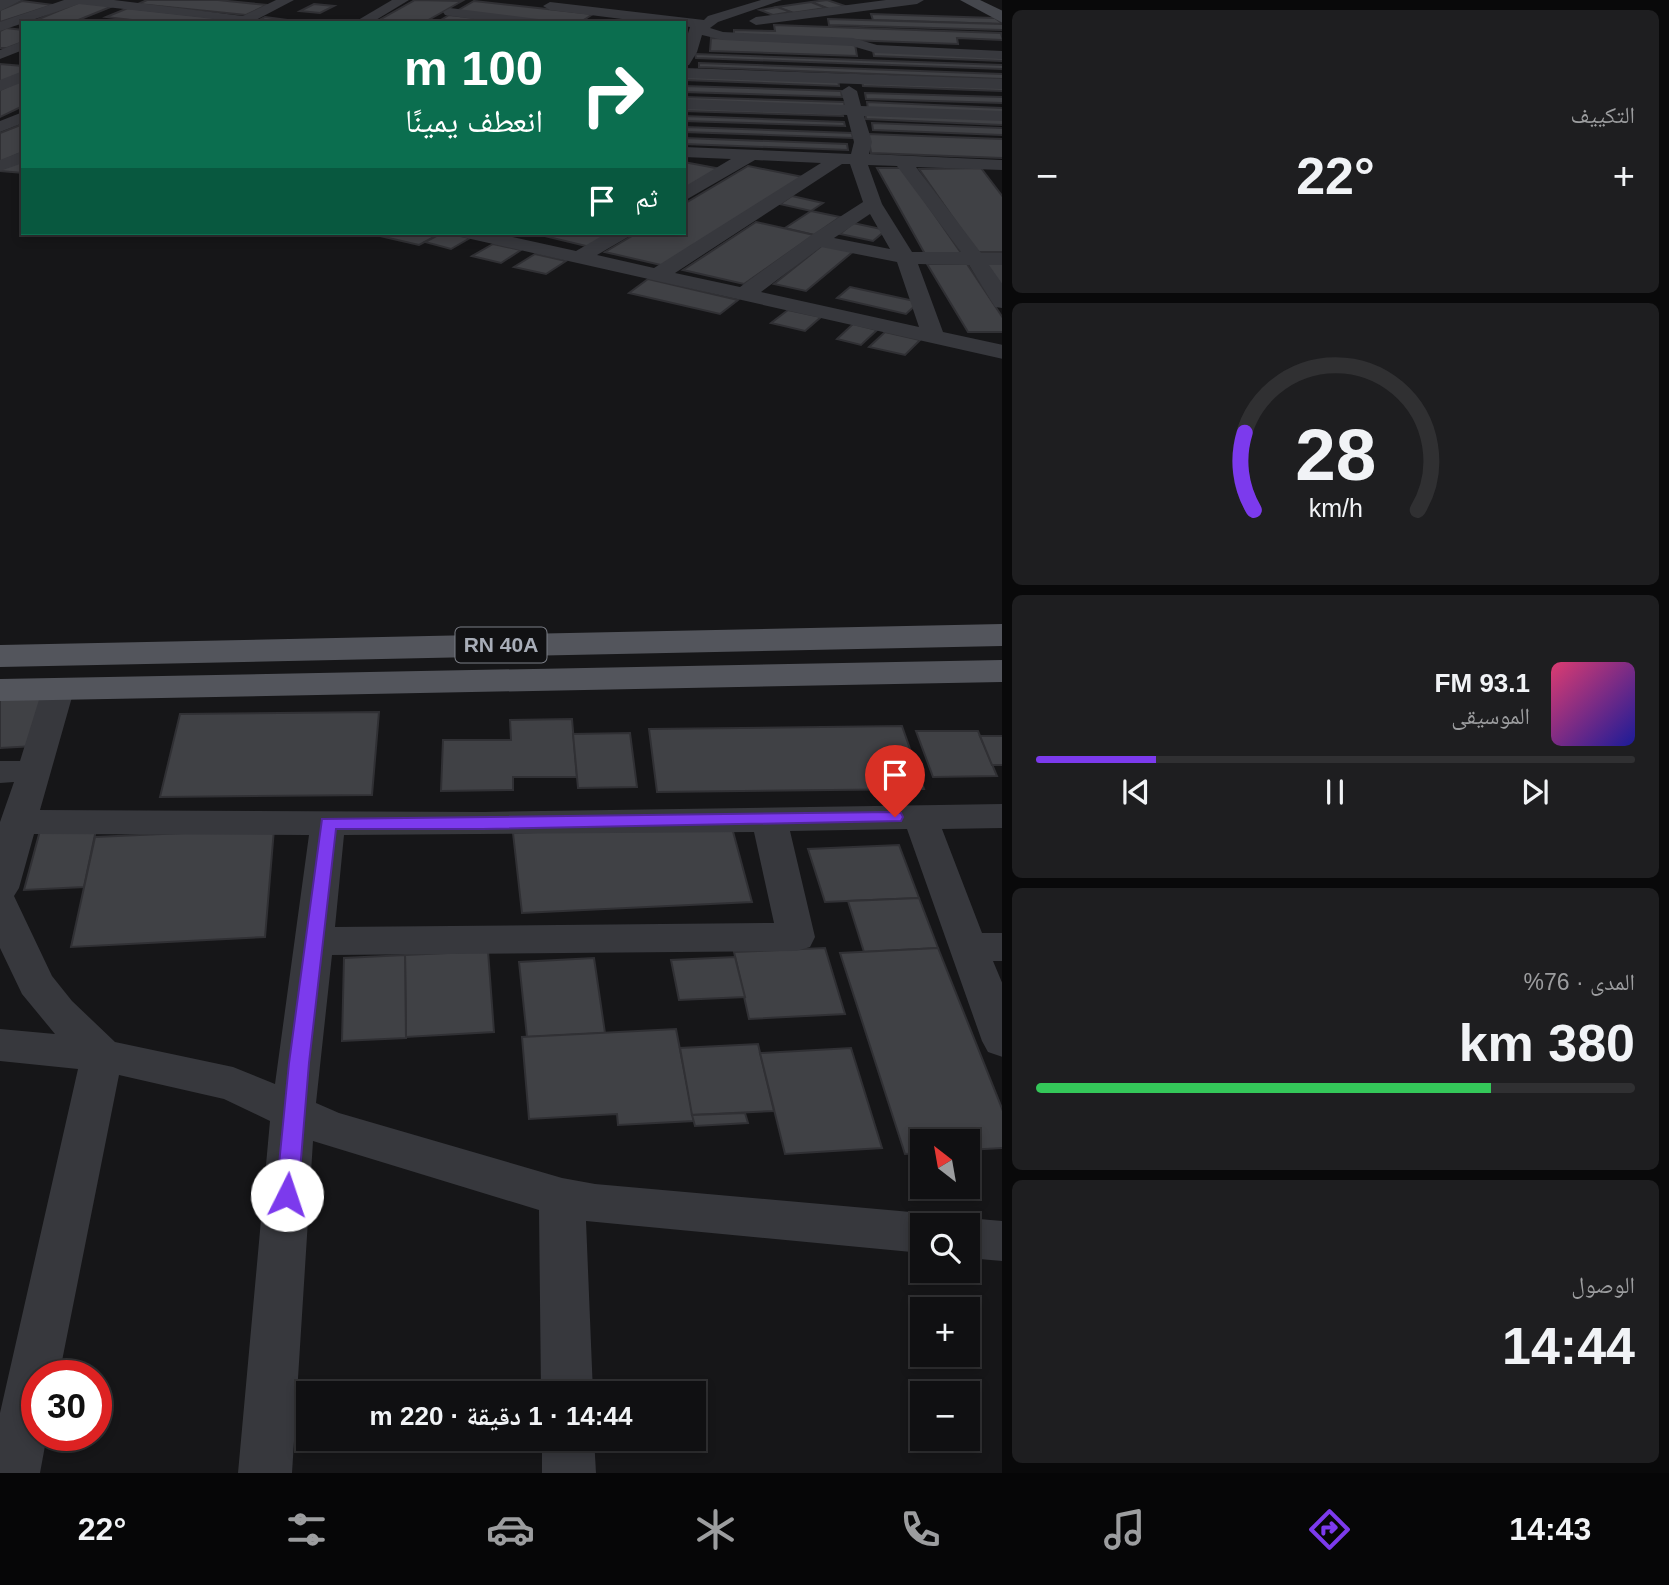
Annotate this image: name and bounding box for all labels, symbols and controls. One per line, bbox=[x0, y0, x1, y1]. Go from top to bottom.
text: 100 m bbox=[404, 41, 543, 95]
icon: right bbox=[567, 49, 658, 140]
text: التكييف bbox=[1570, 102, 1635, 128]
text: انعطف يمينًا bbox=[405, 103, 543, 139]
text: 22° bbox=[1296, 147, 1375, 205]
text: − bbox=[1036, 155, 1058, 197]
text: + bbox=[1613, 155, 1635, 197]
icon: arrive bbox=[583, 182, 621, 220]
text: ثم bbox=[635, 183, 658, 213]
text: 28 bbox=[1295, 414, 1376, 495]
text: km/h bbox=[1308, 494, 1363, 522]
road number: RN 40A bbox=[456, 628, 546, 662]
text: 93.1 FM bbox=[1435, 668, 1530, 698]
text: الموسيقى bbox=[1451, 703, 1530, 729]
pin bbox=[865, 745, 925, 817]
icon: arrive bbox=[876, 756, 914, 794]
icon: previous bbox=[1117, 773, 1155, 811]
icon: pause bbox=[1316, 773, 1354, 811]
icon: next bbox=[1516, 773, 1554, 811]
text: المدى · 76% bbox=[1524, 969, 1635, 995]
text: 380 km bbox=[1459, 1014, 1635, 1072]
north arrow bbox=[910, 1129, 980, 1199]
map controls bbox=[910, 1129, 980, 1451]
position arrow bbox=[250, 1158, 324, 1232]
button: search bbox=[910, 1213, 980, 1283]
text: الوصول bbox=[1571, 1272, 1635, 1298]
button: + bbox=[910, 1297, 980, 1367]
text: 14:44 bbox=[1502, 1317, 1635, 1375]
speed limit sign: 30 bbox=[21, 1360, 112, 1451]
button: − bbox=[910, 1381, 980, 1451]
text: 14:44 · 1 دقيقة · 220 m bbox=[370, 1401, 632, 1431]
icon: filters bbox=[282, 1505, 331, 1554]
icon: car bbox=[486, 1505, 535, 1554]
icon: climate bbox=[691, 1505, 740, 1554]
icon: phone bbox=[896, 1505, 945, 1554]
icon: music bbox=[1100, 1505, 1149, 1554]
icon: directions bbox=[1305, 1505, 1354, 1554]
text: 22° bbox=[78, 1511, 126, 1547]
text: 14:43 bbox=[1509, 1511, 1591, 1547]

